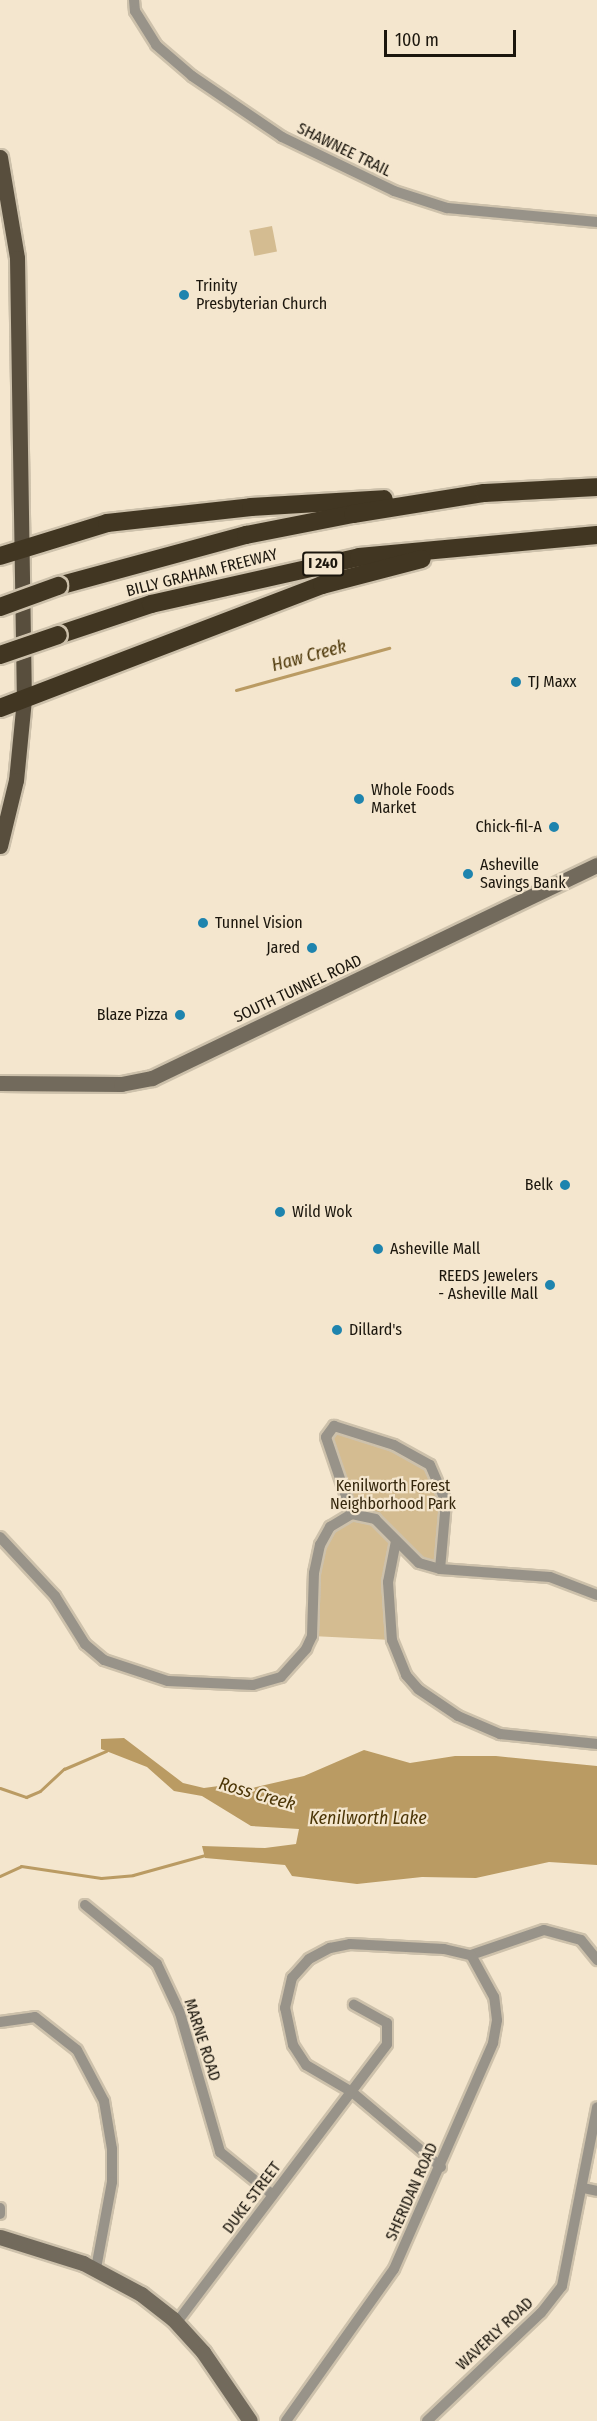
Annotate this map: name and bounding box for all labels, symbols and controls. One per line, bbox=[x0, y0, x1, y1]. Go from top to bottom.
scale bar bbox=[387, 18, 519, 56]
text: 100 m bbox=[395, 29, 439, 51]
street label: SHAWNEE TRAIL bbox=[294, 119, 394, 181]
place label: Trinity Presbyterian Church bbox=[196, 276, 327, 314]
marker: Trinity Presbyterian Church bbox=[177, 288, 191, 302]
street label: BILLY GRAHAM FREEWAY bbox=[124, 545, 280, 601]
road number: I 240 bbox=[302, 552, 344, 576]
water label: Haw Creek bbox=[269, 636, 349, 676]
place label: TJ Maxx bbox=[528, 672, 577, 692]
marker: TJ Maxx bbox=[509, 675, 523, 689]
place label: Whole Foods Market bbox=[371, 780, 454, 818]
marker: Whole Foods Market bbox=[352, 792, 366, 806]
place label: Chick-fil-A bbox=[476, 817, 542, 837]
marker: Chick-fil-A bbox=[547, 820, 561, 834]
place label: Asheville Savings Bank bbox=[480, 855, 566, 893]
marker: Asheville Savings Bank bbox=[461, 867, 475, 881]
place label: Tunnel Vision bbox=[215, 913, 303, 933]
marker: Tunnel Vision bbox=[196, 916, 210, 930]
place label: Jared bbox=[266, 938, 300, 958]
marker: Jared bbox=[305, 941, 319, 955]
street label: SOUTH TUNNEL ROAD bbox=[231, 951, 365, 1027]
place label: Blaze Pizza bbox=[97, 1005, 168, 1025]
marker: Blaze Pizza bbox=[173, 1008, 187, 1022]
place label: Belk bbox=[525, 1175, 553, 1195]
marker: Belk bbox=[558, 1178, 572, 1192]
place label: Wild Wok bbox=[292, 1202, 352, 1222]
marker: Wild Wok bbox=[273, 1205, 287, 1219]
place label: Asheville Mall bbox=[390, 1239, 480, 1259]
marker: Asheville Mall bbox=[371, 1242, 385, 1256]
place label: REEDS Jewelers - Asheville Mall bbox=[438, 1266, 538, 1304]
marker: REEDS Jewelers - Asheville Mall bbox=[543, 1278, 557, 1292]
place label: Dillard's bbox=[349, 1320, 402, 1340]
marker: Dillard's bbox=[330, 1323, 344, 1337]
park label: Kenilworth Forest Neighborhood Park bbox=[330, 1476, 456, 1514]
water label: Ross Creek bbox=[216, 1773, 298, 1815]
water label: Kenilworth Lake bbox=[309, 1807, 427, 1829]
street label: MARNE ROAD bbox=[180, 1996, 224, 2084]
street label: SHERIDAN ROAD bbox=[382, 2140, 442, 2244]
street label: DUKE STREET bbox=[219, 2158, 285, 2238]
street label: WAVERLY ROAD bbox=[453, 2294, 537, 2374]

